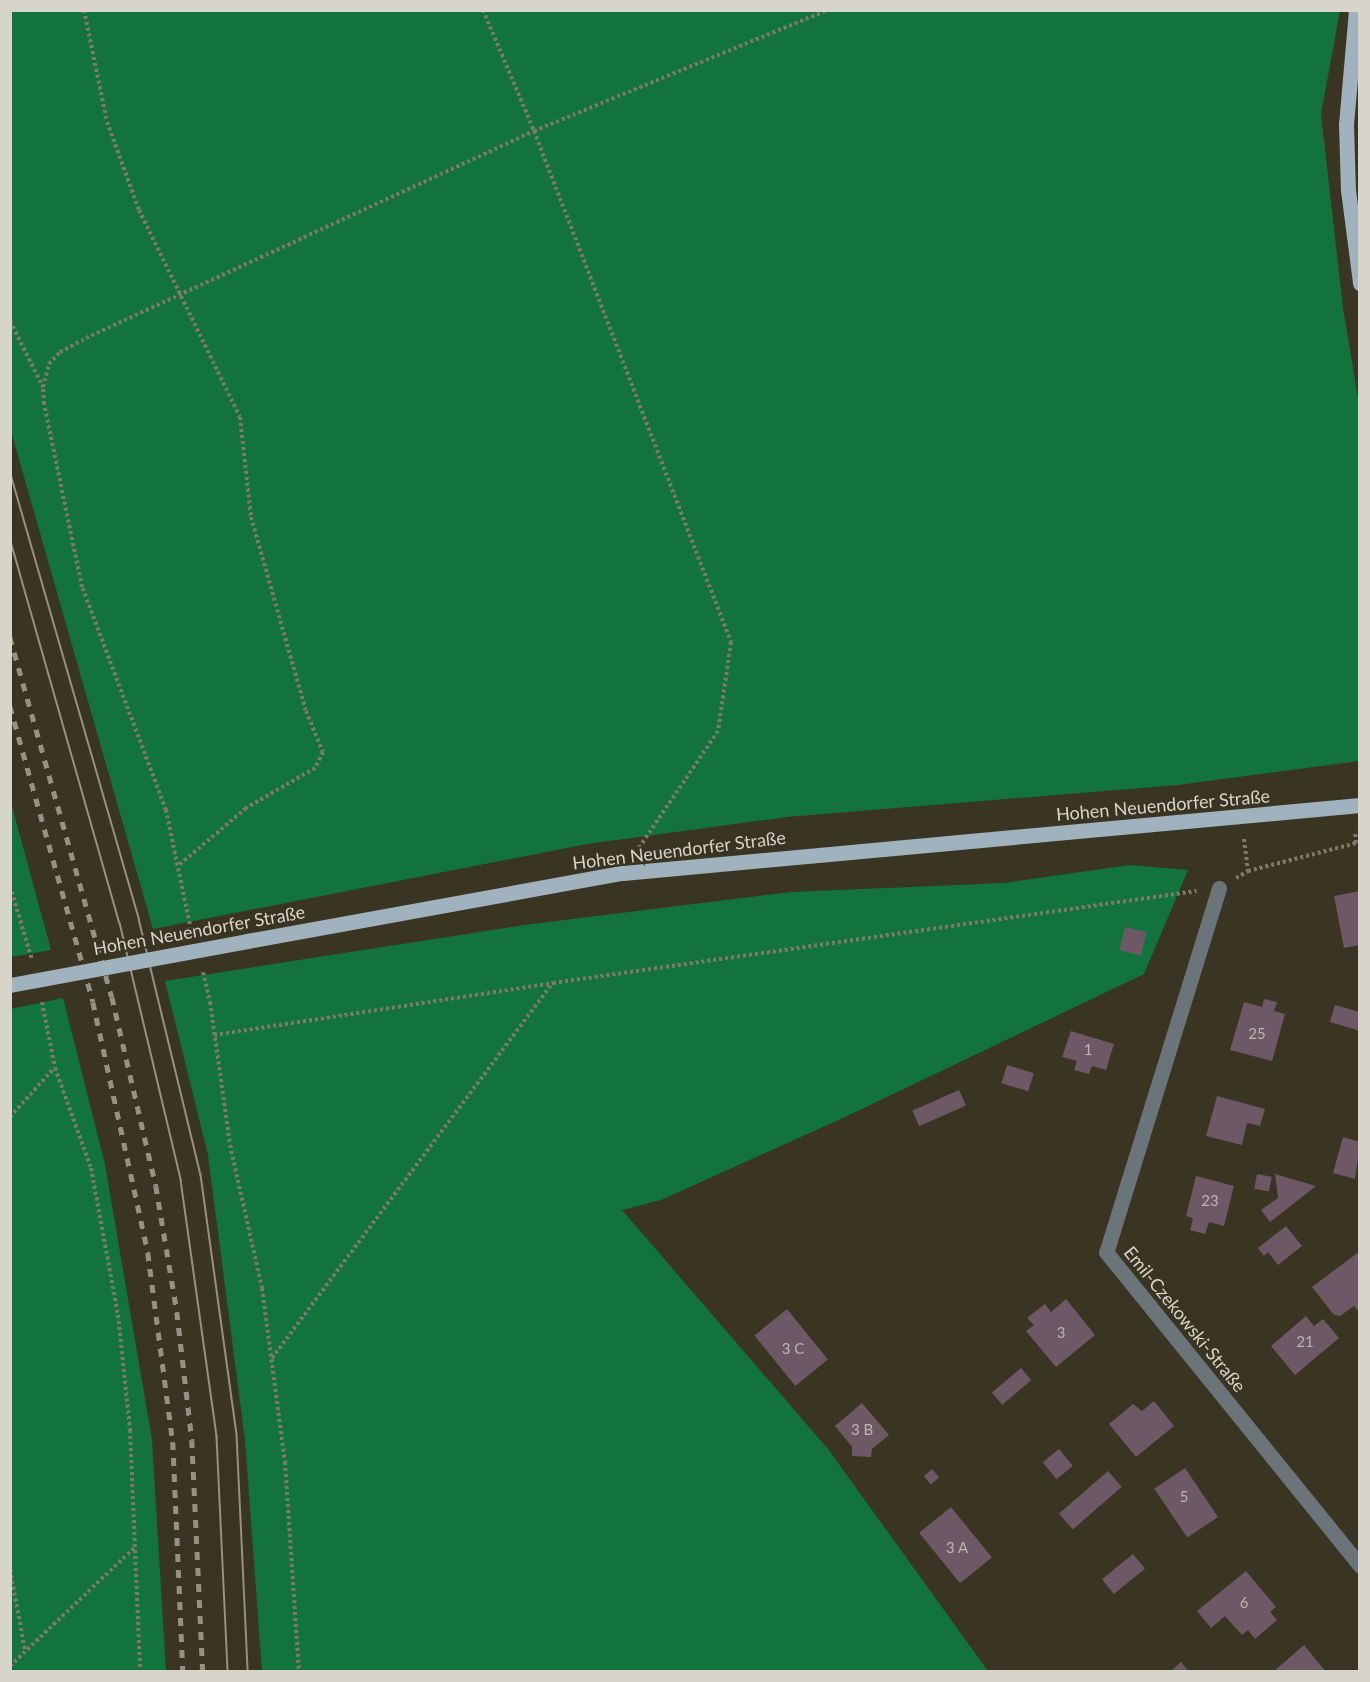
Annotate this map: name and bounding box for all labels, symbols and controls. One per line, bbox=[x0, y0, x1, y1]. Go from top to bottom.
street label: Hohen Neuendorfer Straße bbox=[1055, 785, 1271, 825]
street label: Hohen Neuendorfer Straße bbox=[571, 826, 787, 874]
street label: Hohen Neuendorfer Straße bbox=[91, 901, 307, 959]
house number: 25 bbox=[1248, 1025, 1266, 1043]
house number: 1 bbox=[1084, 1041, 1092, 1059]
house number: 23 bbox=[1201, 1192, 1219, 1210]
street label: Emil-Czekowski-Straße bbox=[1119, 1242, 1251, 1396]
house number: 3 bbox=[1057, 1324, 1065, 1342]
house number: 21 bbox=[1296, 1333, 1314, 1351]
house number: 3 C bbox=[782, 1340, 804, 1358]
house number: 3 B bbox=[851, 1421, 873, 1439]
house number: 5 bbox=[1180, 1488, 1188, 1506]
house number: 3 A bbox=[946, 1539, 968, 1557]
house number: 6 bbox=[1240, 1594, 1248, 1612]

